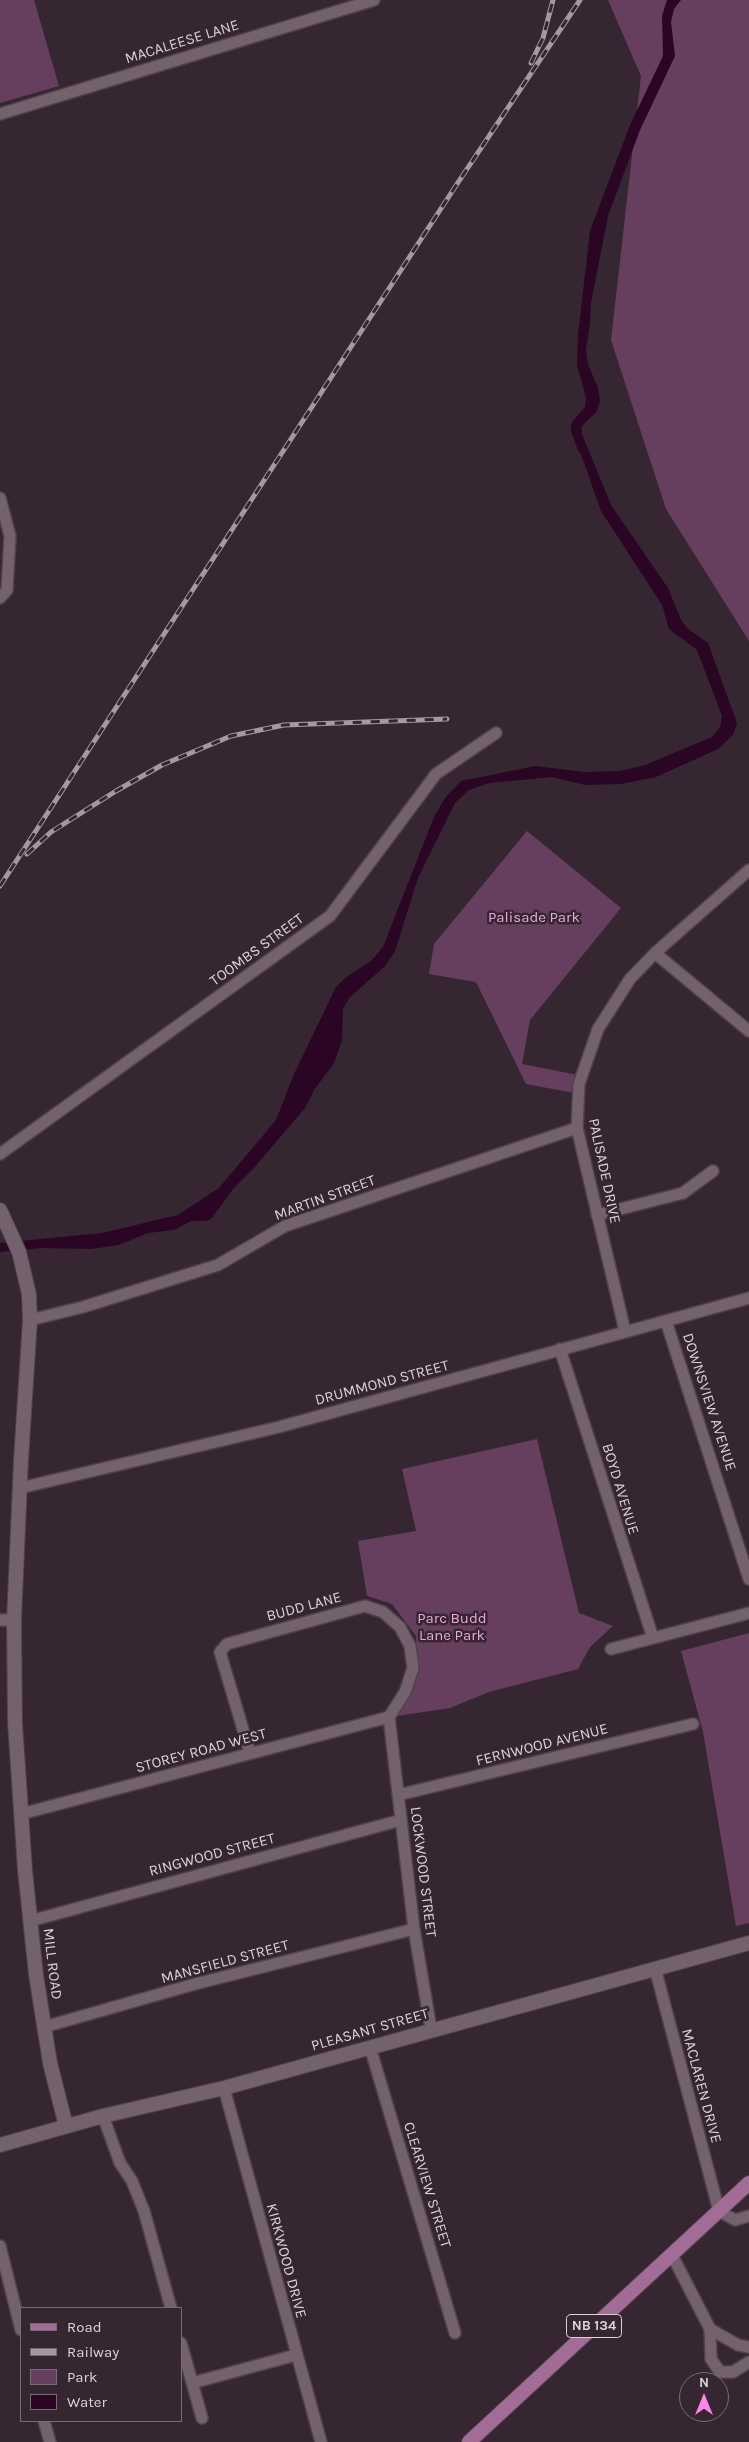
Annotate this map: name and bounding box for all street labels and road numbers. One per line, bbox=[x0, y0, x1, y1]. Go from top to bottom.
street label: MACALEESE LANE bbox=[123, 16, 241, 68]
street label: TOOMBS STREET bbox=[207, 910, 307, 990]
street label: PALISADE DRIVE bbox=[584, 1117, 624, 1225]
street label: MARTIN STREET bbox=[272, 1171, 378, 1225]
street label: DOWNSVIEW AVENUE bbox=[678, 1331, 740, 1473]
street label: DRUMMOND STREET bbox=[313, 1356, 451, 1410]
street label: BOYD AVENUE bbox=[598, 1441, 642, 1537]
street label: BUDD LANE bbox=[265, 1588, 343, 1626]
street label: FERNWOOD AVENUE bbox=[474, 1720, 610, 1770]
street label: STOREY ROAD WEST bbox=[133, 1725, 269, 1777]
street label: LOCKWOOD STREET bbox=[406, 1806, 440, 1938]
street label: RINGWOOD STREET bbox=[147, 1830, 277, 1880]
street label: MILL ROAD bbox=[39, 1927, 65, 2001]
street label: MANSFIELD STREET bbox=[159, 1936, 291, 1988]
street label: PLEASANT STREET bbox=[309, 2005, 431, 2055]
street label: MACLAREN DRIVE bbox=[677, 2027, 725, 2145]
street label: CLEARVIEW STREET bbox=[399, 2120, 455, 2250]
street label: KIRKWOOD DRIVE bbox=[262, 2202, 310, 2320]
road number: NB 134 bbox=[566, 2314, 622, 2338]

